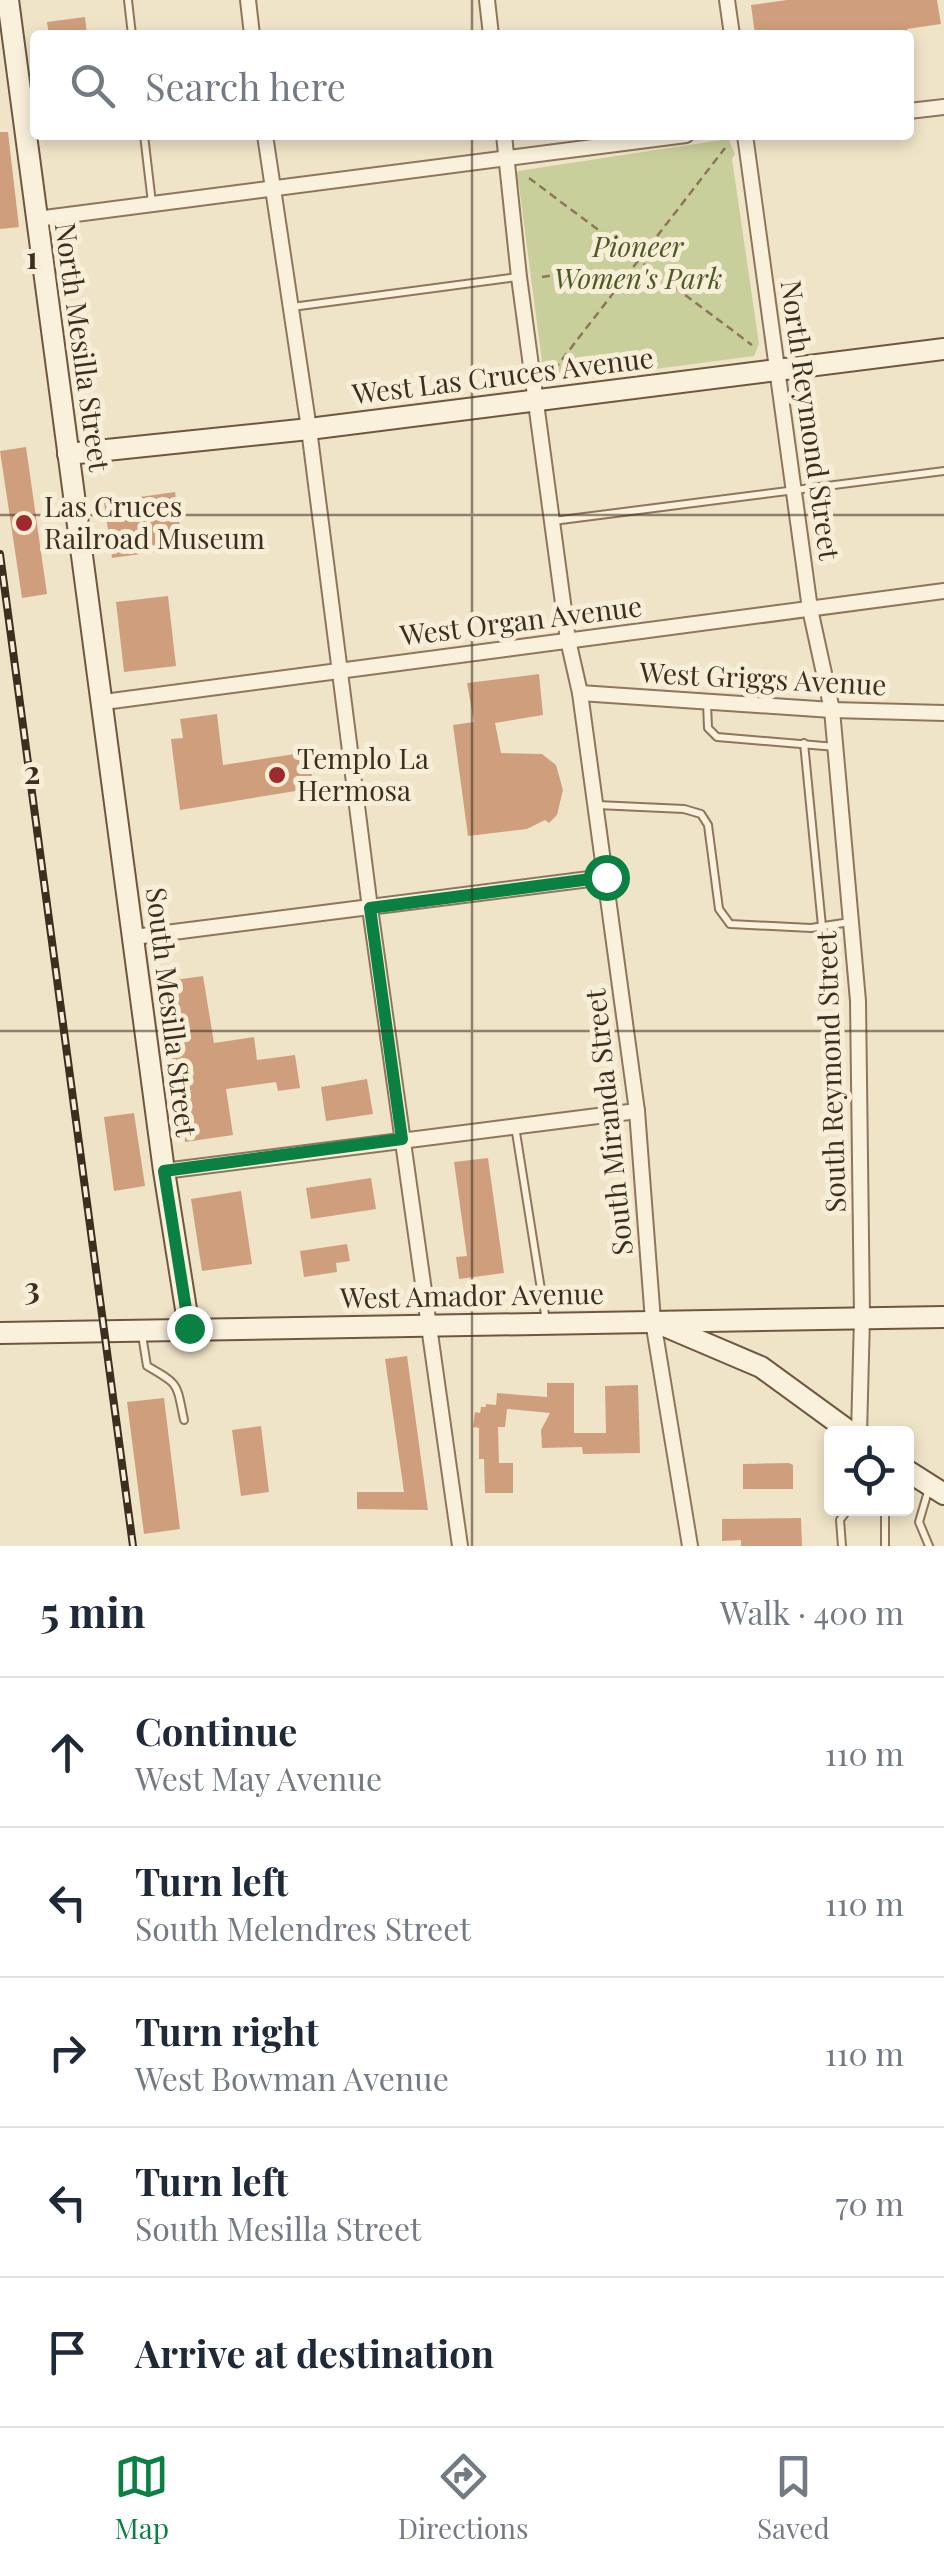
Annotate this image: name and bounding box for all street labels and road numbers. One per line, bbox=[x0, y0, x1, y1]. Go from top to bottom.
street label: North Mesilla Street bbox=[48, 220, 119, 475]
street label: North Reymond Street bbox=[774, 278, 850, 563]
street label: West Las Cruces Avenue bbox=[349, 338, 655, 411]
street label: West Organ Avenue bbox=[397, 586, 644, 653]
street label: West Griggs Avenue bbox=[638, 653, 887, 702]
street label: South Mesilla Street bbox=[139, 885, 206, 1140]
street label: South Reymond Street bbox=[806, 930, 853, 1213]
street label: South Miranda Street bbox=[575, 986, 640, 1257]
street label: West Amador Avenue bbox=[339, 1274, 604, 1315]

